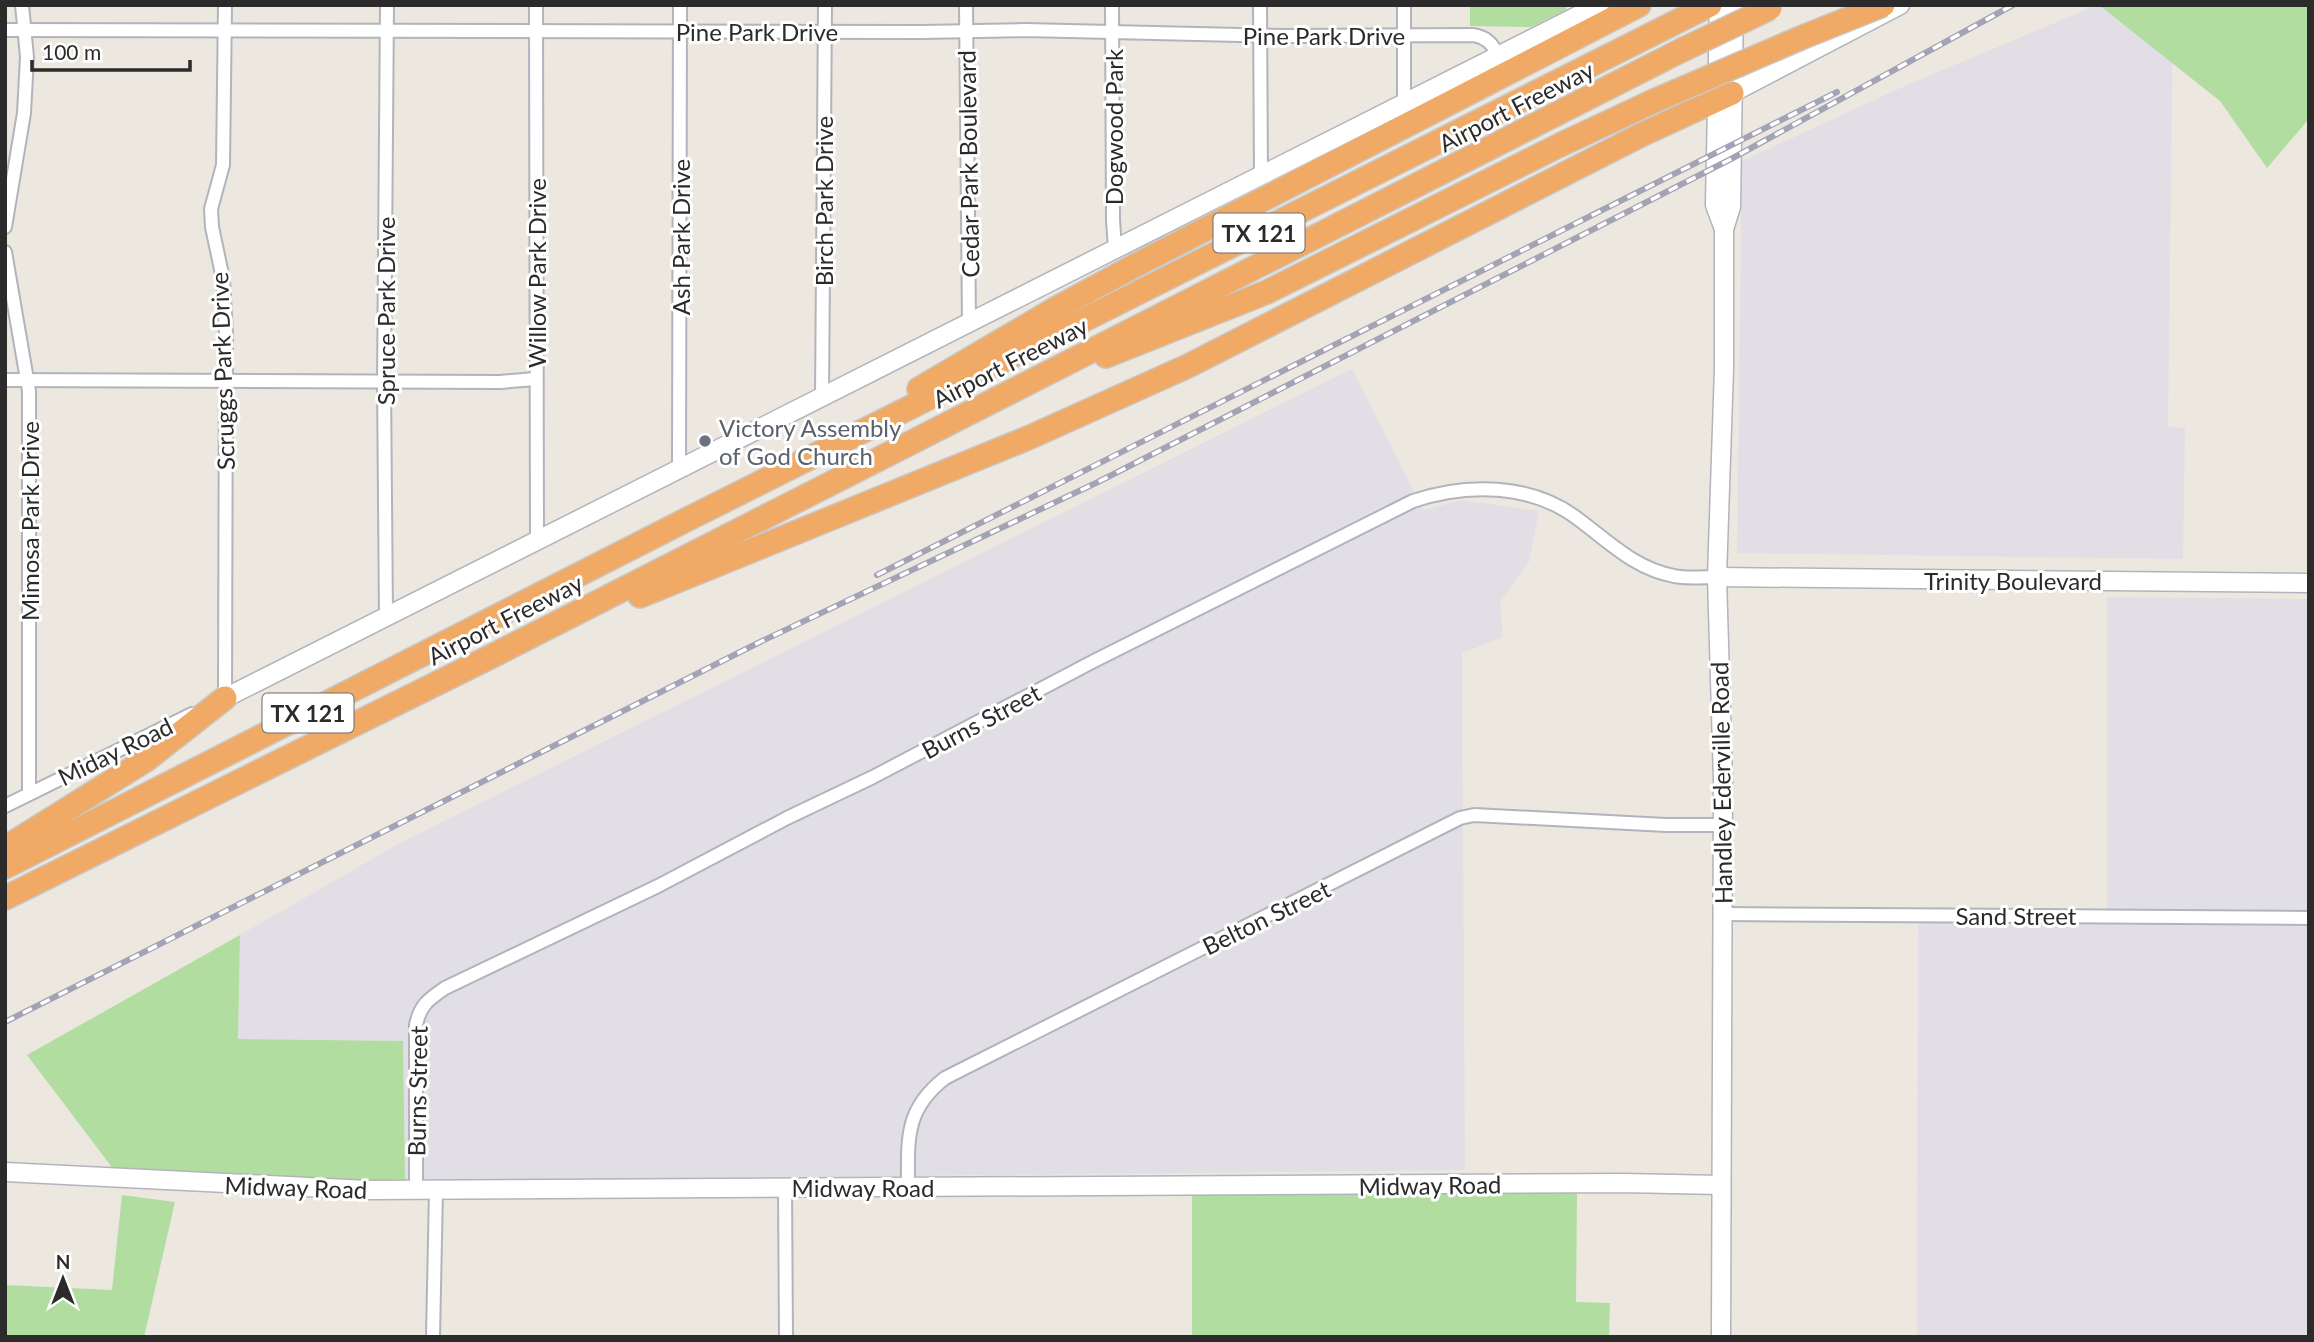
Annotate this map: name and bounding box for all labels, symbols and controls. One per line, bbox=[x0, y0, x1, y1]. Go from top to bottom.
street label: Pine Park Drive bbox=[676, 17, 838, 46]
street label: Pine Park Drive bbox=[1243, 21, 1405, 50]
scale bar bbox=[32, 28, 189, 72]
text: 100 m bbox=[42, 39, 101, 64]
street label: Dogwood Park bbox=[1099, 48, 1128, 205]
street label: Cedar Park Boulevard bbox=[952, 50, 984, 278]
street label: Airport Freeway bbox=[1434, 54, 1599, 158]
street label: Birch Park Drive bbox=[809, 116, 838, 286]
street label: Ash Park Drive bbox=[666, 159, 695, 315]
street label: Willow Park Drive bbox=[522, 178, 551, 368]
road number: TX 121 bbox=[1214, 214, 1304, 252]
street label: Spruce Park Drive bbox=[371, 217, 400, 405]
street label: Scruggs Park Drive bbox=[204, 271, 240, 471]
street label: Airport Freeway bbox=[928, 310, 1093, 414]
place label: Victory Assembly of God Church bbox=[719, 413, 902, 470]
street label: Mimosa Park Drive bbox=[15, 421, 44, 621]
marker: Victory Assembly of God Church bbox=[697, 433, 713, 449]
street label: Trinity Boulevard bbox=[1924, 566, 2102, 595]
street label: Airport Freeway bbox=[423, 567, 588, 671]
street label: Handley Ederville Road bbox=[1704, 662, 1738, 904]
street label: Burns Street bbox=[917, 677, 1046, 764]
road number: TX 121 bbox=[262, 694, 354, 733]
street label: Miday Road bbox=[53, 711, 177, 791]
street label: Belton Street bbox=[1197, 873, 1335, 960]
street label: Sand Street bbox=[1956, 901, 2077, 930]
street label: Burns Street bbox=[401, 1025, 433, 1157]
street label: Midway Road bbox=[1358, 1169, 1502, 1201]
street label: Midway Road bbox=[224, 1170, 368, 1204]
street label: Midway Road bbox=[792, 1173, 934, 1202]
north arrow bbox=[28, 1244, 98, 1314]
text: N bbox=[56, 1250, 70, 1273]

